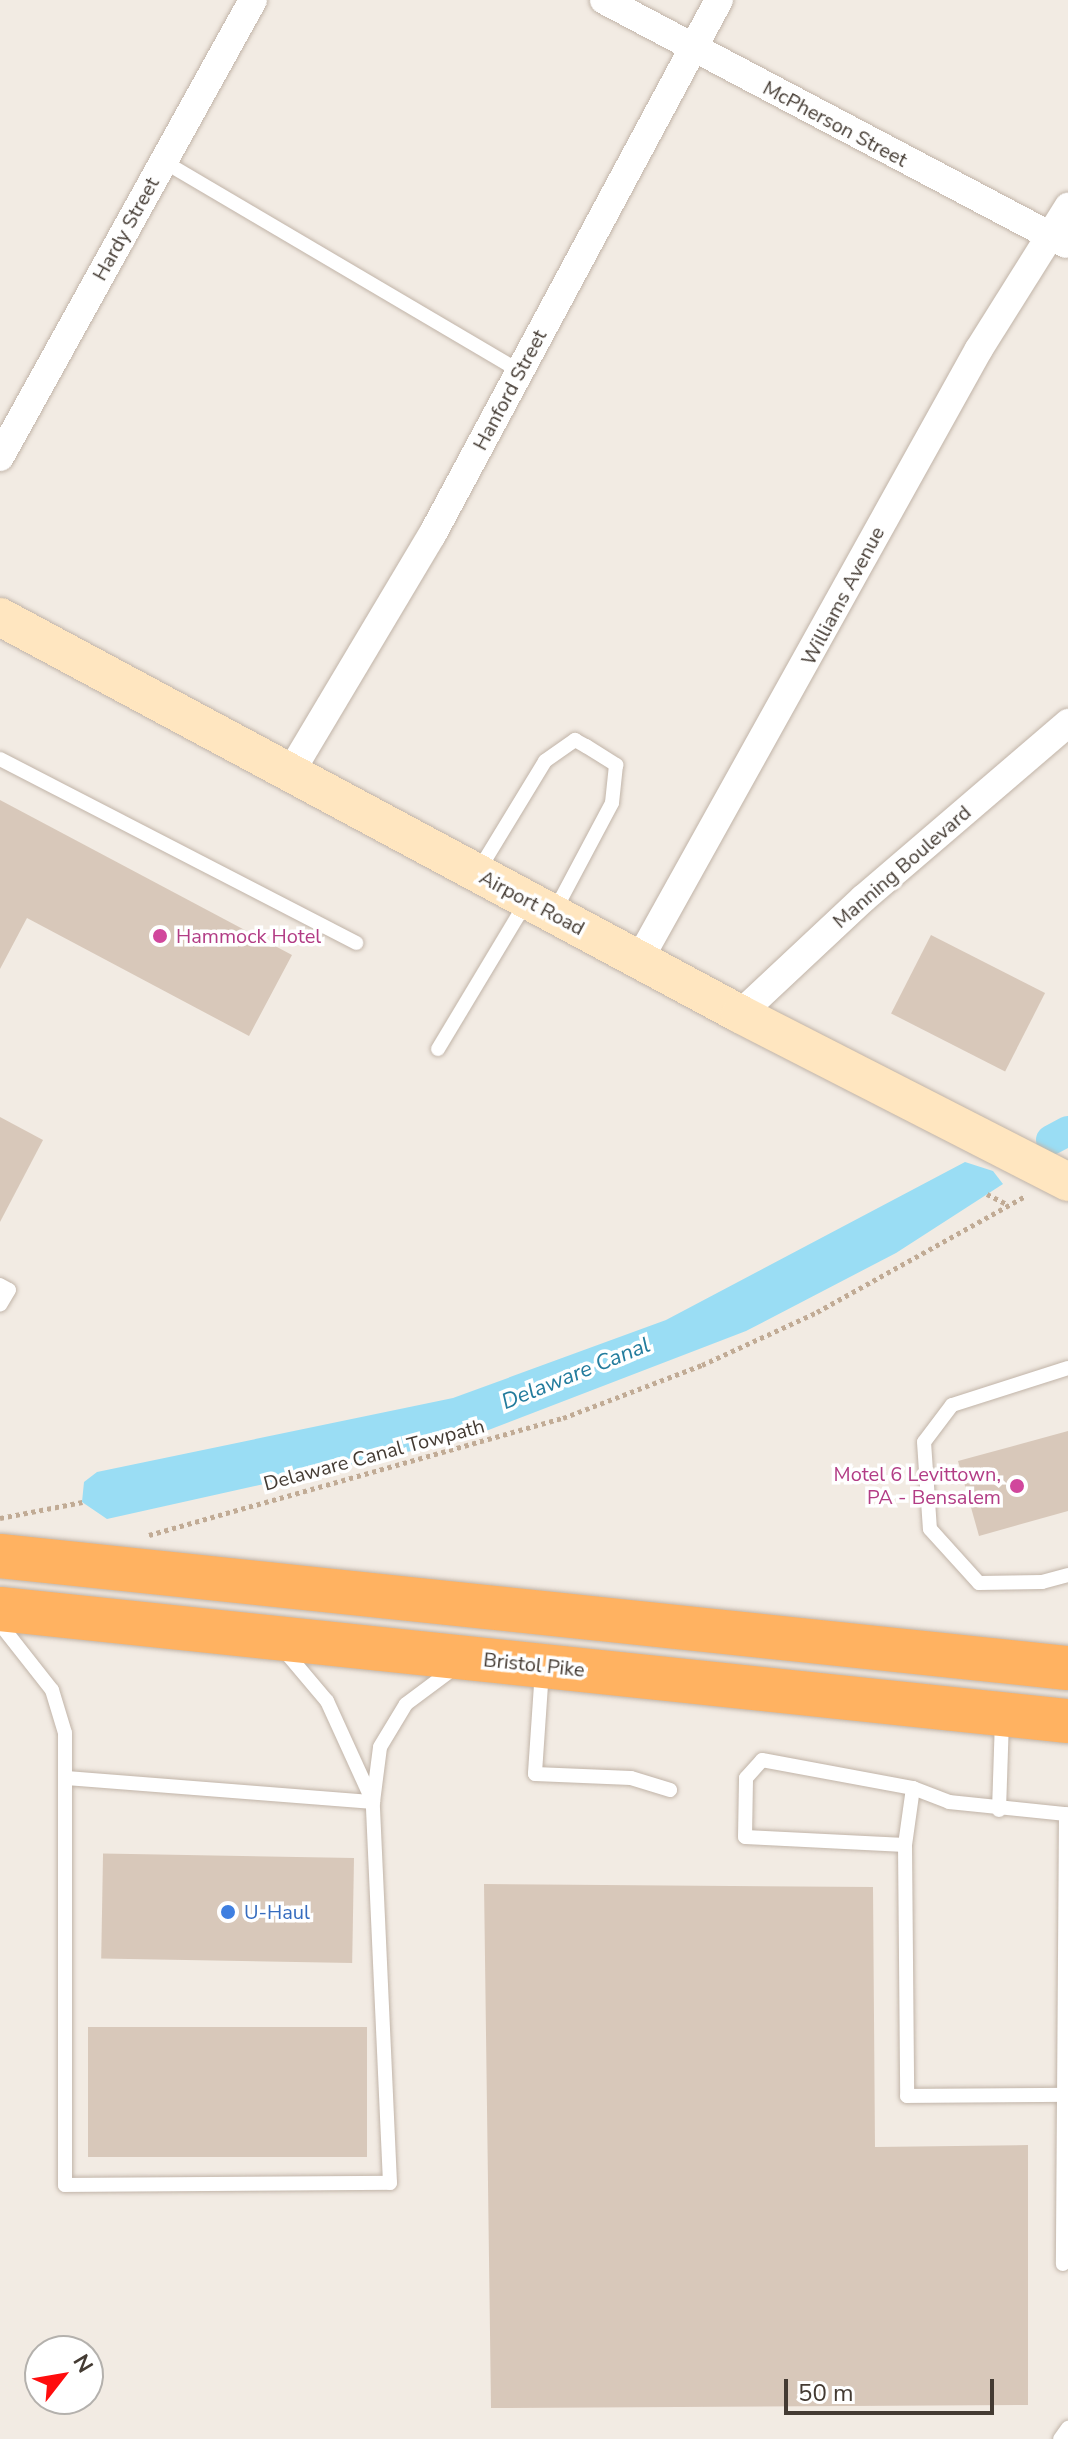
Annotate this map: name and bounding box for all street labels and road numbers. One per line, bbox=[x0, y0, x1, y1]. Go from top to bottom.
street label: McPherson Street bbox=[759, 76, 911, 172]
street label: Hardy Street bbox=[88, 173, 164, 285]
street label: Hanford Street bbox=[468, 326, 552, 454]
street label: Williams Avenue bbox=[796, 523, 890, 669]
street label: Manning Boulevard bbox=[828, 801, 976, 933]
street label: Airport Road bbox=[475, 865, 589, 941]
street label: Delaware Canal Towpath bbox=[261, 1414, 487, 1496]
street label: Bristol Pike bbox=[482, 1648, 586, 1682]

